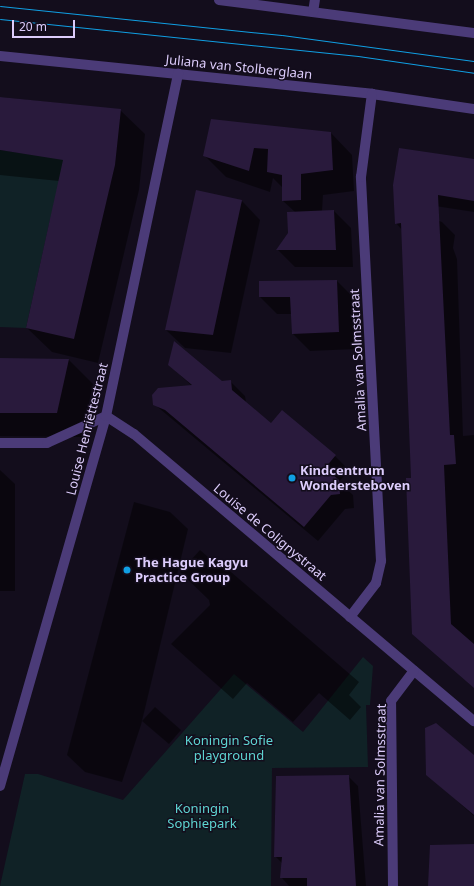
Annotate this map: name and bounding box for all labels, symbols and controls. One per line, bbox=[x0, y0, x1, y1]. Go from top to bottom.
scale bar bbox=[14, 12, 77, 38]
text: 20 m bbox=[19, 18, 47, 35]
street label: Juliana van Stolberglaan bbox=[165, 52, 313, 82]
street label: Amalia van Solmsstraat bbox=[346, 288, 370, 432]
street label: Louise Henriëttestraat bbox=[63, 361, 111, 497]
place label: Kindcentrum Wondersteboven bbox=[300, 463, 410, 494]
marker: Kindcentrum Wondersteboven bbox=[287, 473, 297, 483]
street label: Louise de Colignystraat bbox=[210, 480, 330, 584]
place label: The Hague Kagyu Practice Group bbox=[135, 555, 248, 586]
marker: The Hague Kagyu Practice Group bbox=[122, 565, 132, 575]
street label: Amalia van Solmsstraat bbox=[371, 704, 389, 846]
park label: Koningin Sofie playground bbox=[185, 733, 273, 764]
park label: Koningin Sophiepark bbox=[167, 801, 237, 832]

